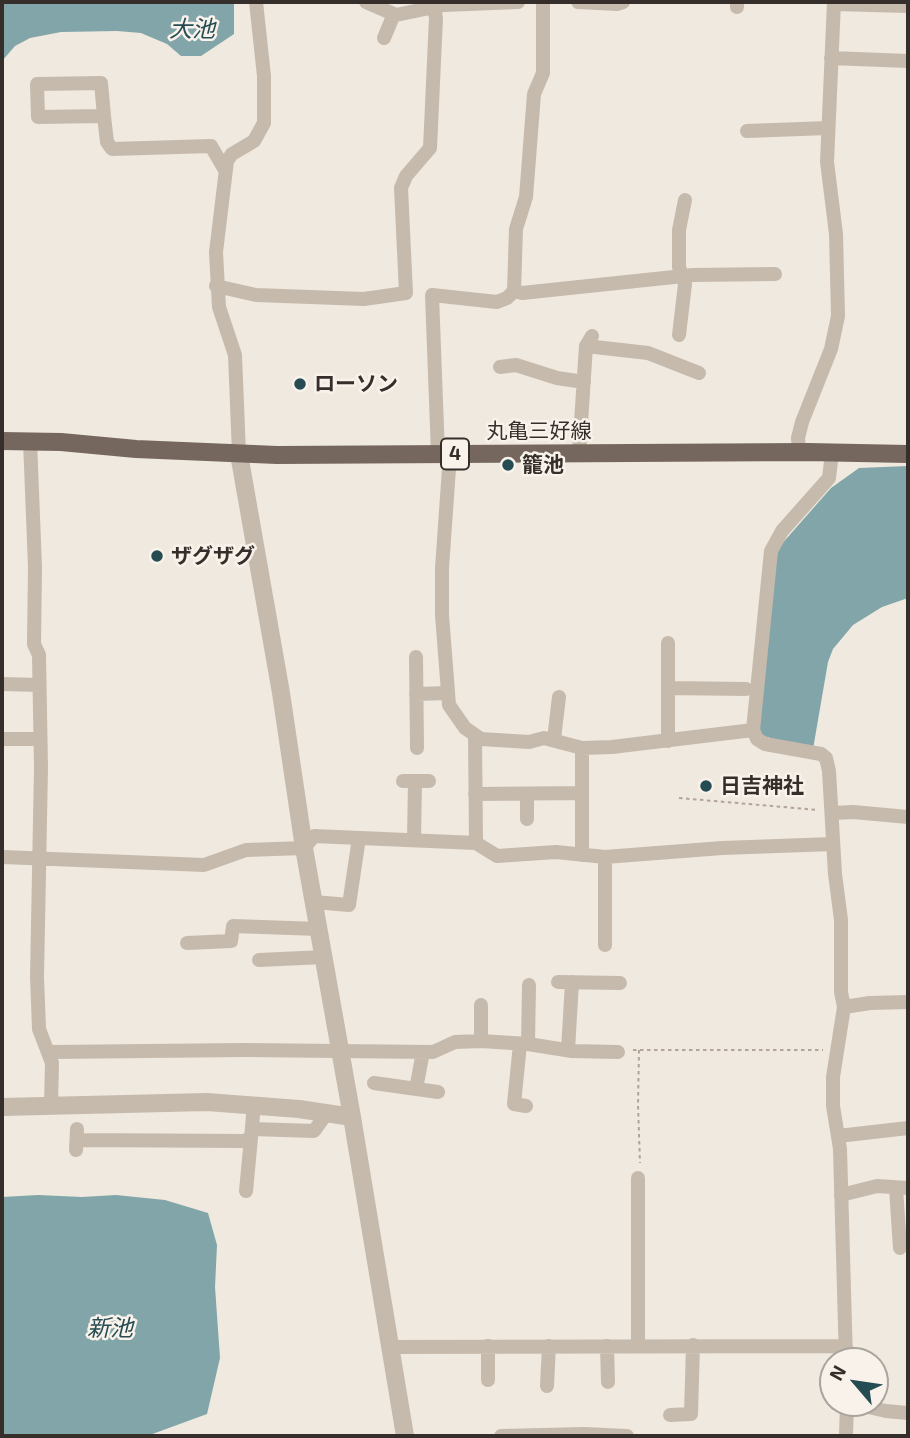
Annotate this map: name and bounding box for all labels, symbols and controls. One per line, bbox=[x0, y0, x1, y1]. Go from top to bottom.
water label: 大池 bbox=[169, 15, 215, 43]
place label: ローソン bbox=[314, 371, 398, 397]
marker: ローソン bbox=[292, 376, 308, 392]
street label: 丸亀三好線 bbox=[487, 418, 591, 444]
road number: 4 bbox=[441, 438, 469, 470]
place label: 籠池 bbox=[522, 452, 564, 478]
marker: 籠池 bbox=[500, 457, 516, 473]
place label: ザグザグ bbox=[171, 543, 255, 569]
marker: ザグザグ bbox=[149, 548, 165, 564]
place label: 日吉神社 bbox=[720, 773, 804, 799]
marker: 日吉神社 bbox=[698, 778, 714, 794]
water label: 新池 bbox=[87, 1314, 133, 1342]
north arrow bbox=[819, 1347, 889, 1417]
text: N bbox=[824, 1361, 850, 1384]

